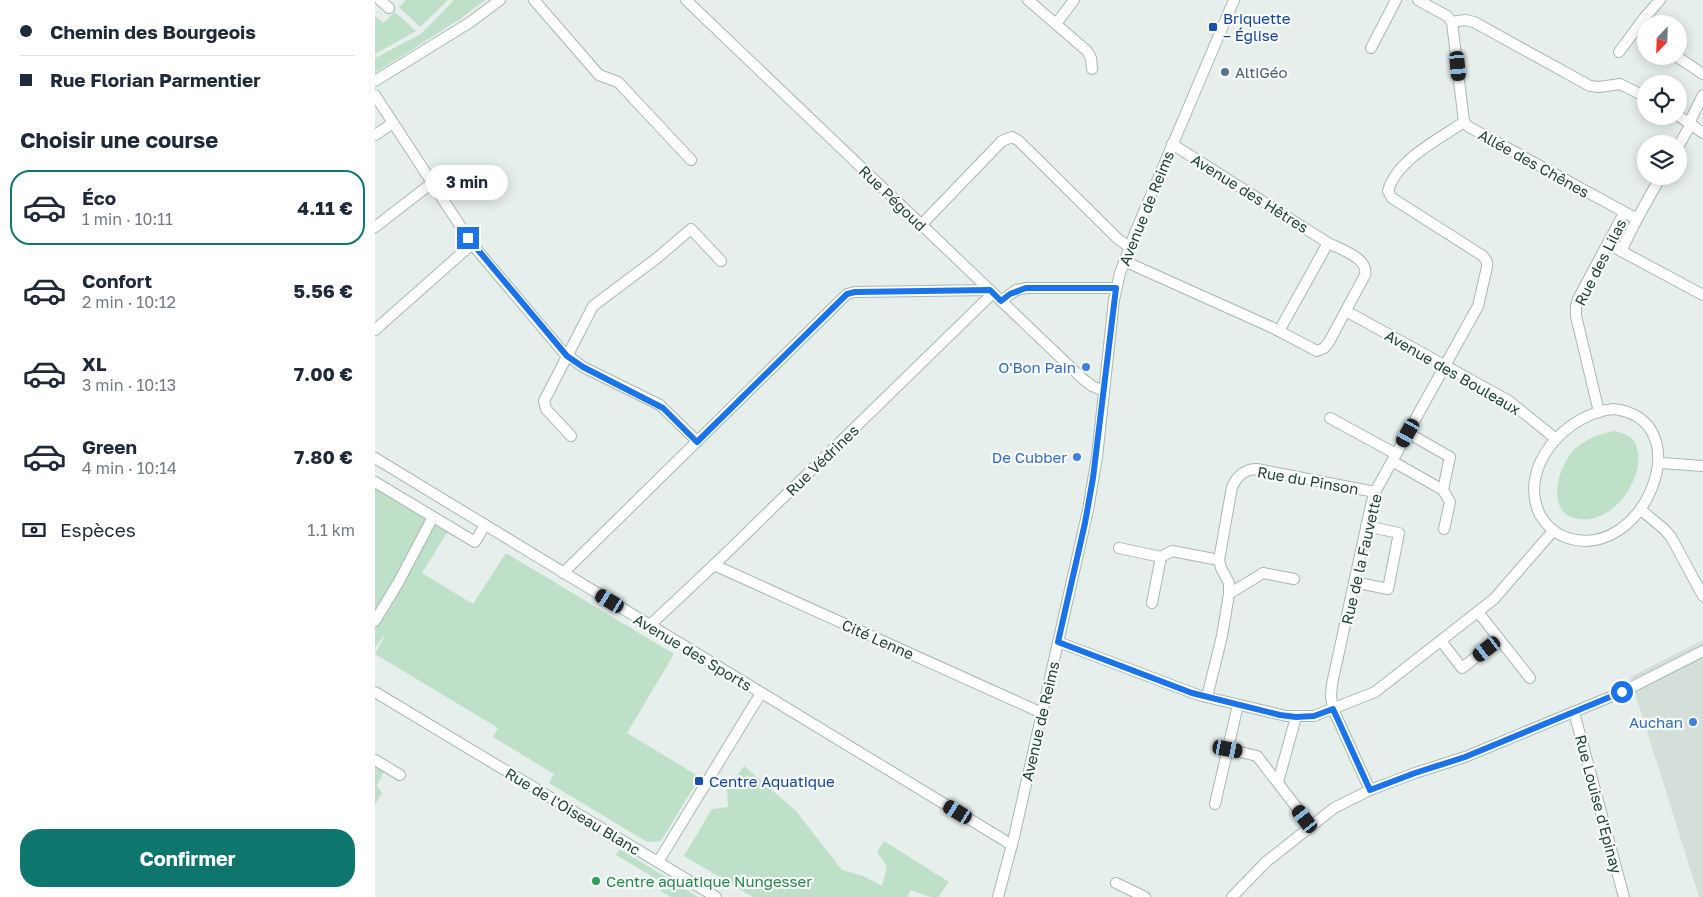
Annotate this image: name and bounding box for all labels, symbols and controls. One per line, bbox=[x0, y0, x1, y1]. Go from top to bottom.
place label: Briquette – Église bbox=[1223, 9, 1291, 44]
north arrow bbox=[1637, 15, 1687, 65]
map controls bbox=[1637, 15, 1687, 185]
text: Chemin des Bourgeois bbox=[50, 20, 256, 43]
marker: Briquette – Église bbox=[1207, 21, 1219, 33]
car bbox=[1449, 50, 1466, 82]
place label: AltiGéo bbox=[1235, 63, 1288, 81]
marker: AltiGéo bbox=[1219, 66, 1231, 78]
text: Rue Florian Parmentier bbox=[50, 68, 261, 91]
button: locate bbox=[1637, 75, 1687, 125]
street label: Allée des Chênes bbox=[1475, 125, 1593, 201]
text: Choisir une course bbox=[20, 126, 218, 153]
button: layers bbox=[1637, 135, 1687, 185]
street label: Avenue de Reims bbox=[1115, 148, 1177, 268]
street label: Avenue des Hêtres bbox=[1188, 150, 1312, 236]
street label: Rue Pégoud bbox=[856, 162, 930, 234]
callout: 3 min bbox=[427, 166, 509, 200]
text: 3 min bbox=[446, 172, 488, 192]
icon: car bbox=[22, 185, 67, 230]
text: Éco bbox=[82, 186, 116, 209]
text: 4.11 € bbox=[297, 196, 353, 219]
text: 1 min · 10:11 bbox=[82, 209, 173, 229]
street label: Rue des Lilas bbox=[1570, 216, 1630, 308]
route end bbox=[457, 227, 479, 249]
icon: car bbox=[22, 268, 67, 313]
text: Confort bbox=[82, 269, 152, 292]
text: 5.56 € bbox=[294, 279, 353, 302]
text: 2 min · 10:12 bbox=[82, 292, 176, 312]
street label: Avenue des Bouleaux bbox=[1382, 326, 1524, 418]
icon: car bbox=[22, 351, 67, 396]
text: XL bbox=[82, 352, 107, 375]
place label: O'Bon Pain bbox=[998, 358, 1076, 376]
marker: O'Bon Pain bbox=[1080, 361, 1092, 373]
text: 7.00 € bbox=[294, 362, 353, 385]
text: 3 min · 10:13 bbox=[82, 375, 176, 395]
car bbox=[1394, 416, 1421, 450]
street label: Rue Védrines bbox=[782, 421, 862, 499]
icon: car bbox=[22, 434, 67, 479]
text: Green bbox=[82, 435, 137, 458]
text: 7.80 € bbox=[294, 445, 353, 468]
place label: De Cubber bbox=[992, 448, 1067, 466]
marker: De Cubber bbox=[1071, 451, 1083, 463]
text: 4 min · 10:14 bbox=[82, 458, 177, 478]
street label: Rue du Pinson bbox=[1256, 462, 1360, 498]
street label: Rue de la Fauvette bbox=[1337, 492, 1385, 626]
icon: cash bbox=[20, 516, 48, 544]
text: Espèces bbox=[60, 518, 136, 541]
text: 1.1 km bbox=[307, 520, 355, 540]
car bbox=[593, 587, 626, 615]
street label: Avenue des Sports bbox=[631, 610, 755, 694]
street label: Cité Lenne bbox=[839, 615, 917, 663]
car bbox=[1470, 634, 1503, 664]
street label: Avenue de Reims bbox=[1017, 659, 1063, 783]
route start bbox=[1611, 681, 1633, 703]
place label: Auchan bbox=[1629, 713, 1683, 731]
marker: Auchan bbox=[1687, 716, 1699, 728]
street label: Rue Louise d'Epinay bbox=[1572, 733, 1626, 876]
car bbox=[1211, 739, 1244, 759]
street label: Rue de l'Oiseau Blanc bbox=[502, 764, 644, 858]
place label: Centre Aquatique bbox=[709, 772, 835, 790]
marker: Centre Aquatique bbox=[693, 775, 705, 787]
car bbox=[941, 798, 974, 826]
car bbox=[1289, 803, 1320, 835]
button: Confirmer bbox=[20, 829, 355, 887]
place label: Centre aquatique Nungesser bbox=[606, 872, 812, 890]
marker: Centre aquatique Nungesser bbox=[590, 875, 602, 887]

